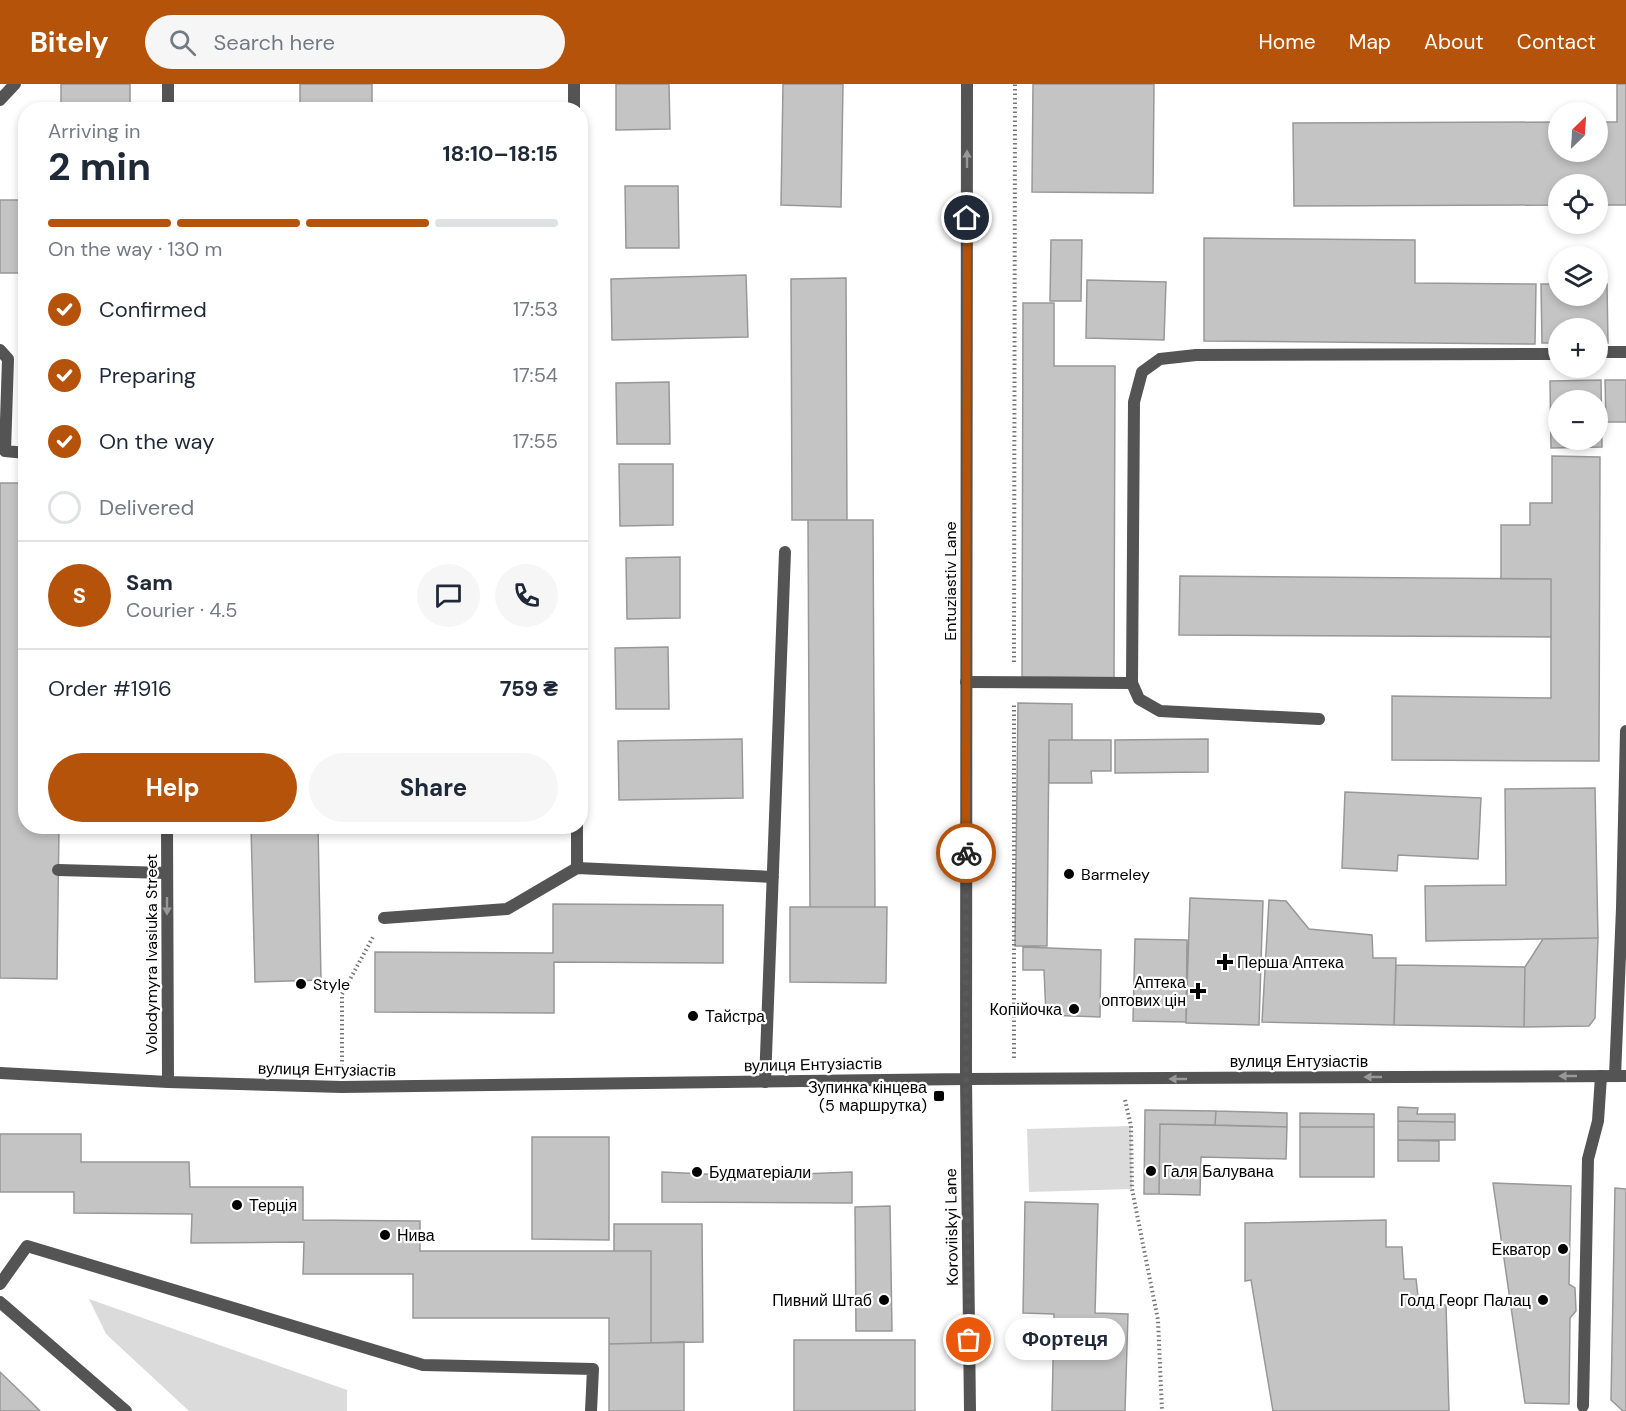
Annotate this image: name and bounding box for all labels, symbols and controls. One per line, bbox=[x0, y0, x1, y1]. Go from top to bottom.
search box bbox=[145, 15, 565, 69]
text: Bitely bbox=[30, 24, 109, 61]
icon: search bbox=[166, 26, 199, 59]
text: Search here bbox=[214, 28, 335, 57]
text: Home bbox=[1258, 28, 1316, 56]
text: Map bbox=[1349, 28, 1391, 56]
text: About bbox=[1424, 28, 1484, 56]
text: Contact bbox=[1517, 28, 1596, 56]
north arrow bbox=[1548, 102, 1608, 162]
map controls bbox=[1548, 102, 1608, 450]
text: Arriving in bbox=[48, 118, 140, 144]
text: 18:10–18:15 bbox=[442, 139, 558, 168]
text: 2 min bbox=[48, 141, 151, 192]
one-way arrow bbox=[962, 150, 972, 169]
button: locate bbox=[1548, 174, 1608, 234]
pin bbox=[941, 192, 992, 243]
icon: home bbox=[950, 201, 983, 234]
text: On the way · 130 m bbox=[48, 236, 222, 262]
button: layers bbox=[1548, 246, 1608, 306]
icon: check bbox=[48, 293, 81, 326]
text: Confirmed bbox=[99, 295, 207, 324]
text: 17:53 bbox=[513, 296, 558, 322]
button: + bbox=[1548, 318, 1608, 378]
icon: check bbox=[48, 359, 81, 392]
text: Preparing bbox=[99, 361, 196, 390]
text: 17:54 bbox=[513, 362, 558, 388]
button: − bbox=[1548, 390, 1608, 450]
icon: check bbox=[48, 425, 81, 458]
text: On the way bbox=[99, 427, 214, 456]
text: 17:55 bbox=[513, 428, 558, 454]
text: Delivered bbox=[99, 493, 194, 522]
street label: Entuziastiv Lane bbox=[940, 521, 961, 641]
button: chat bbox=[417, 564, 480, 627]
button: phone bbox=[495, 564, 558, 627]
text: Sam bbox=[126, 568, 173, 597]
text: S bbox=[73, 581, 86, 610]
text: Courier · 4.5 bbox=[126, 597, 238, 623]
text: Order #1916 bbox=[48, 674, 172, 703]
text: 759 ₴ bbox=[500, 674, 558, 703]
button: Help bbox=[48, 753, 297, 822]
button: Share bbox=[309, 753, 558, 822]
courier bbox=[936, 823, 996, 883]
icon: bike bbox=[950, 837, 983, 870]
street label: Volodymyra Ivasiuka Street bbox=[141, 854, 162, 1054]
place label: Barmeley bbox=[1081, 864, 1150, 885]
marker: Barmeley bbox=[1062, 867, 1076, 881]
one-way arrow bbox=[162, 896, 172, 915]
place label: Перша Аптека bbox=[1237, 952, 1344, 973]
marker: Перша Аптека bbox=[1218, 955, 1232, 969]
place label: Аптека оптових цін bbox=[1101, 972, 1186, 1011]
place label: Style bbox=[313, 974, 350, 995]
marker: Style bbox=[294, 977, 308, 991]
marker: Аптека оптових цін bbox=[1191, 984, 1205, 998]
place label: Копійочка bbox=[989, 999, 1062, 1020]
marker: Копійочка bbox=[1067, 1002, 1081, 1016]
place label: Тайстра bbox=[705, 1006, 765, 1027]
marker: Тайстра bbox=[686, 1009, 700, 1023]
street label: вулиця Ентузіастів bbox=[1230, 1051, 1368, 1072]
street label: вулиця Ентузіастів bbox=[744, 1053, 882, 1076]
street label: вулиця Ентузіастів bbox=[258, 1058, 396, 1081]
one-way arrow bbox=[1558, 1071, 1577, 1081]
one-way arrow bbox=[1363, 1072, 1382, 1082]
one-way arrow bbox=[1168, 1074, 1187, 1084]
place label: Зупинка кінцева (5 маршрутка) bbox=[808, 1077, 927, 1116]
marker: Зупинка кінцева (5 маршрутка) bbox=[932, 1089, 946, 1103]
place label: Галя Балувана bbox=[1163, 1161, 1274, 1182]
place label: Будматеріали bbox=[709, 1162, 811, 1183]
marker: Галя Балувана bbox=[1144, 1164, 1158, 1178]
marker: Будматеріали bbox=[690, 1165, 704, 1179]
street label: Koroviiskyi Lane bbox=[940, 1168, 963, 1286]
place label: Терція bbox=[249, 1195, 297, 1216]
marker: Терція bbox=[230, 1198, 244, 1212]
place label: Нива bbox=[397, 1225, 435, 1246]
marker: Нива bbox=[378, 1228, 392, 1242]
place label: Екватор bbox=[1492, 1239, 1551, 1260]
marker: Екватор bbox=[1556, 1242, 1570, 1256]
place label: Пивний Штаб bbox=[772, 1290, 872, 1311]
place label: Голд Георг Палац bbox=[1400, 1290, 1531, 1311]
marker: Пивний Штаб bbox=[877, 1293, 891, 1307]
marker: Голд Георг Палац bbox=[1536, 1293, 1550, 1307]
pin bbox=[943, 1314, 994, 1365]
callout: Фортеця bbox=[1005, 1319, 1125, 1361]
icon: bag bbox=[952, 1323, 985, 1356]
text: Фортеця bbox=[1022, 1326, 1108, 1352]

